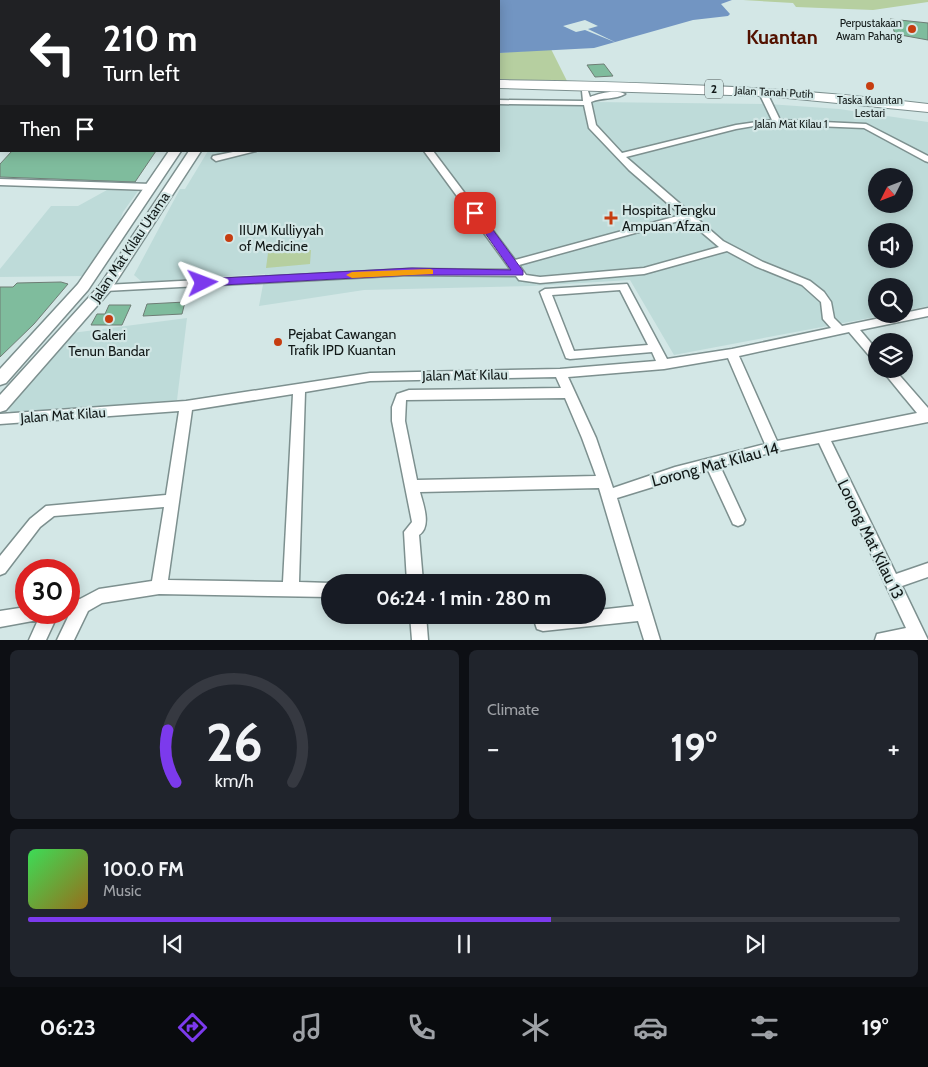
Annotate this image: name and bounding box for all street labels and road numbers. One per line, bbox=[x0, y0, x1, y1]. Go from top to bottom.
road number: 2 bbox=[705, 80, 723, 98]
street label: Jalan Tanah Putih bbox=[733, 83, 814, 101]
street label: Jalan Mat Kilau 1 bbox=[753, 117, 828, 131]
street label: Jalan Mat Kilau Utama bbox=[86, 188, 174, 306]
street label: Jalan Mat Kilau bbox=[421, 365, 508, 385]
street label: Jalan Mat Kilau bbox=[19, 403, 106, 427]
street label: Lorong Mat Kilau 14 bbox=[649, 438, 781, 491]
street label: Lorong Mat Kilau 13 bbox=[833, 476, 908, 602]

